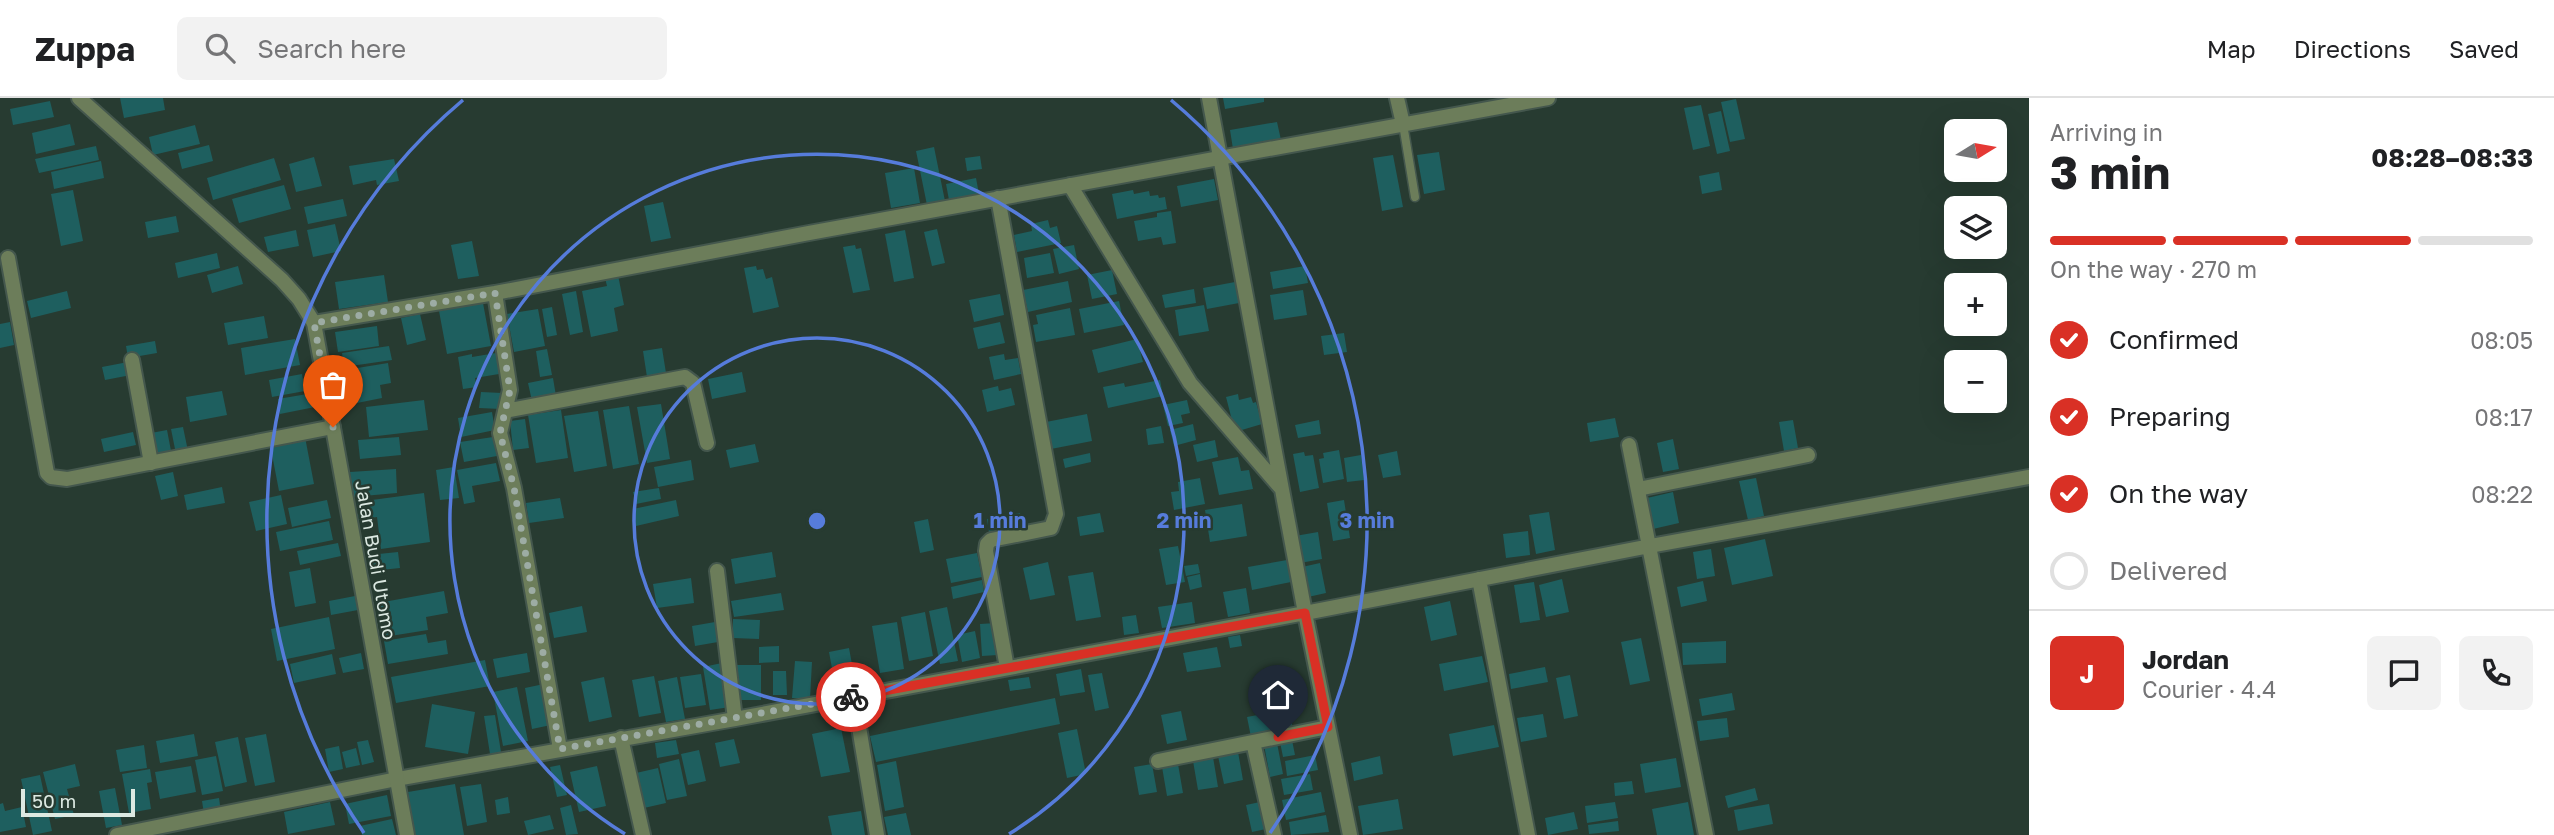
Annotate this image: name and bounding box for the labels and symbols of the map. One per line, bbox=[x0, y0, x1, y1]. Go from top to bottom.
north arrow bbox=[1944, 119, 2007, 182]
pin bbox=[303, 355, 363, 427]
street label: Jalan Budi Utomo bbox=[351, 478, 402, 641]
text: 1 min bbox=[974, 507, 1026, 533]
text: 2 min bbox=[1157, 507, 1211, 533]
text: 3 min bbox=[1340, 507, 1394, 533]
centre of rings bbox=[805, 509, 829, 533]
courier bbox=[816, 662, 886, 732]
pin bbox=[1248, 665, 1308, 737]
scale bar bbox=[21, 786, 135, 818]

